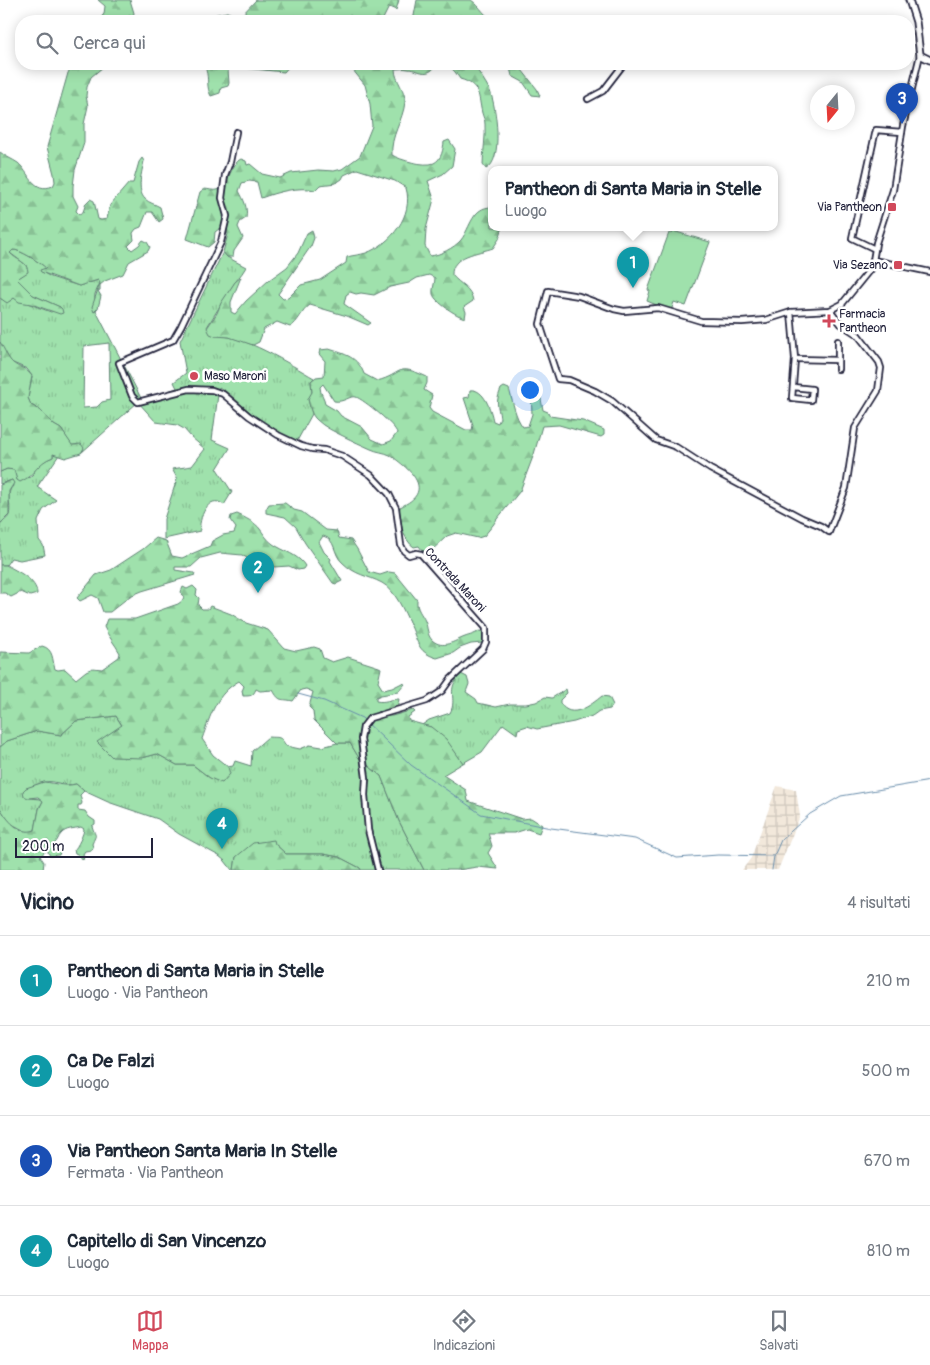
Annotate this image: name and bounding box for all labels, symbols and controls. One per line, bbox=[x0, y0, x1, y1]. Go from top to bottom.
search box bbox=[15, 15, 915, 70]
icon: search bbox=[33, 29, 61, 57]
text: Cerca qui bbox=[73, 31, 145, 55]
pin: 3 bbox=[886, 83, 918, 124]
north arrow bbox=[810, 85, 855, 130]
popup bbox=[488, 166, 778, 231]
text: Pantheon di Santa Maria in Stelle bbox=[505, 177, 761, 201]
place label: Via Pantheon bbox=[817, 200, 882, 215]
text: Luogo bbox=[505, 201, 547, 221]
marker: Via Pantheon bbox=[886, 201, 898, 213]
pin: 1 bbox=[617, 247, 649, 288]
place label: Via Sezano bbox=[833, 258, 889, 273]
marker: Via Sezano bbox=[892, 259, 904, 271]
place label: Farmacia Pantheon bbox=[839, 307, 887, 336]
marker: Farmacia Pantheon bbox=[823, 315, 835, 327]
place label: Maso Maroni bbox=[204, 369, 266, 384]
marker: Maso Maroni bbox=[188, 370, 200, 382]
your location bbox=[517, 377, 543, 403]
street label: Contrada Maroni bbox=[421, 545, 489, 615]
pin: 2 bbox=[242, 552, 274, 593]
pin: 4 bbox=[206, 808, 238, 849]
scale bar bbox=[15, 835, 152, 858]
text: 200 m bbox=[22, 838, 64, 855]
text: Vicino bbox=[20, 889, 74, 916]
text: 4 risultati bbox=[847, 893, 910, 913]
text: Pantheon di Santa Maria in Stelle bbox=[67, 959, 324, 983]
text: 1 bbox=[33, 971, 39, 991]
text: 210 m bbox=[866, 971, 910, 991]
text: Luogo · Via Pantheon bbox=[67, 983, 208, 1003]
text: Ca De Falzi bbox=[67, 1049, 154, 1073]
text: 2 bbox=[32, 1061, 40, 1081]
text: 500 m bbox=[862, 1061, 910, 1081]
text: Luogo bbox=[67, 1073, 109, 1093]
text: Via Pantheon Santa Maria In Stelle bbox=[67, 1139, 337, 1163]
text: 3 bbox=[32, 1151, 40, 1171]
text: 670 m bbox=[864, 1151, 910, 1171]
text: Fermata · Via Pantheon bbox=[67, 1163, 224, 1183]
text: Capitello di San Vincenzo bbox=[67, 1229, 266, 1253]
text: 4 bbox=[31, 1241, 41, 1261]
text: 810 m bbox=[867, 1241, 910, 1261]
text: Luogo bbox=[67, 1253, 109, 1273]
tab: Mappa bbox=[132, 1307, 168, 1354]
tab: Indicazioni bbox=[433, 1307, 495, 1354]
tab: Salvati bbox=[759, 1307, 798, 1354]

